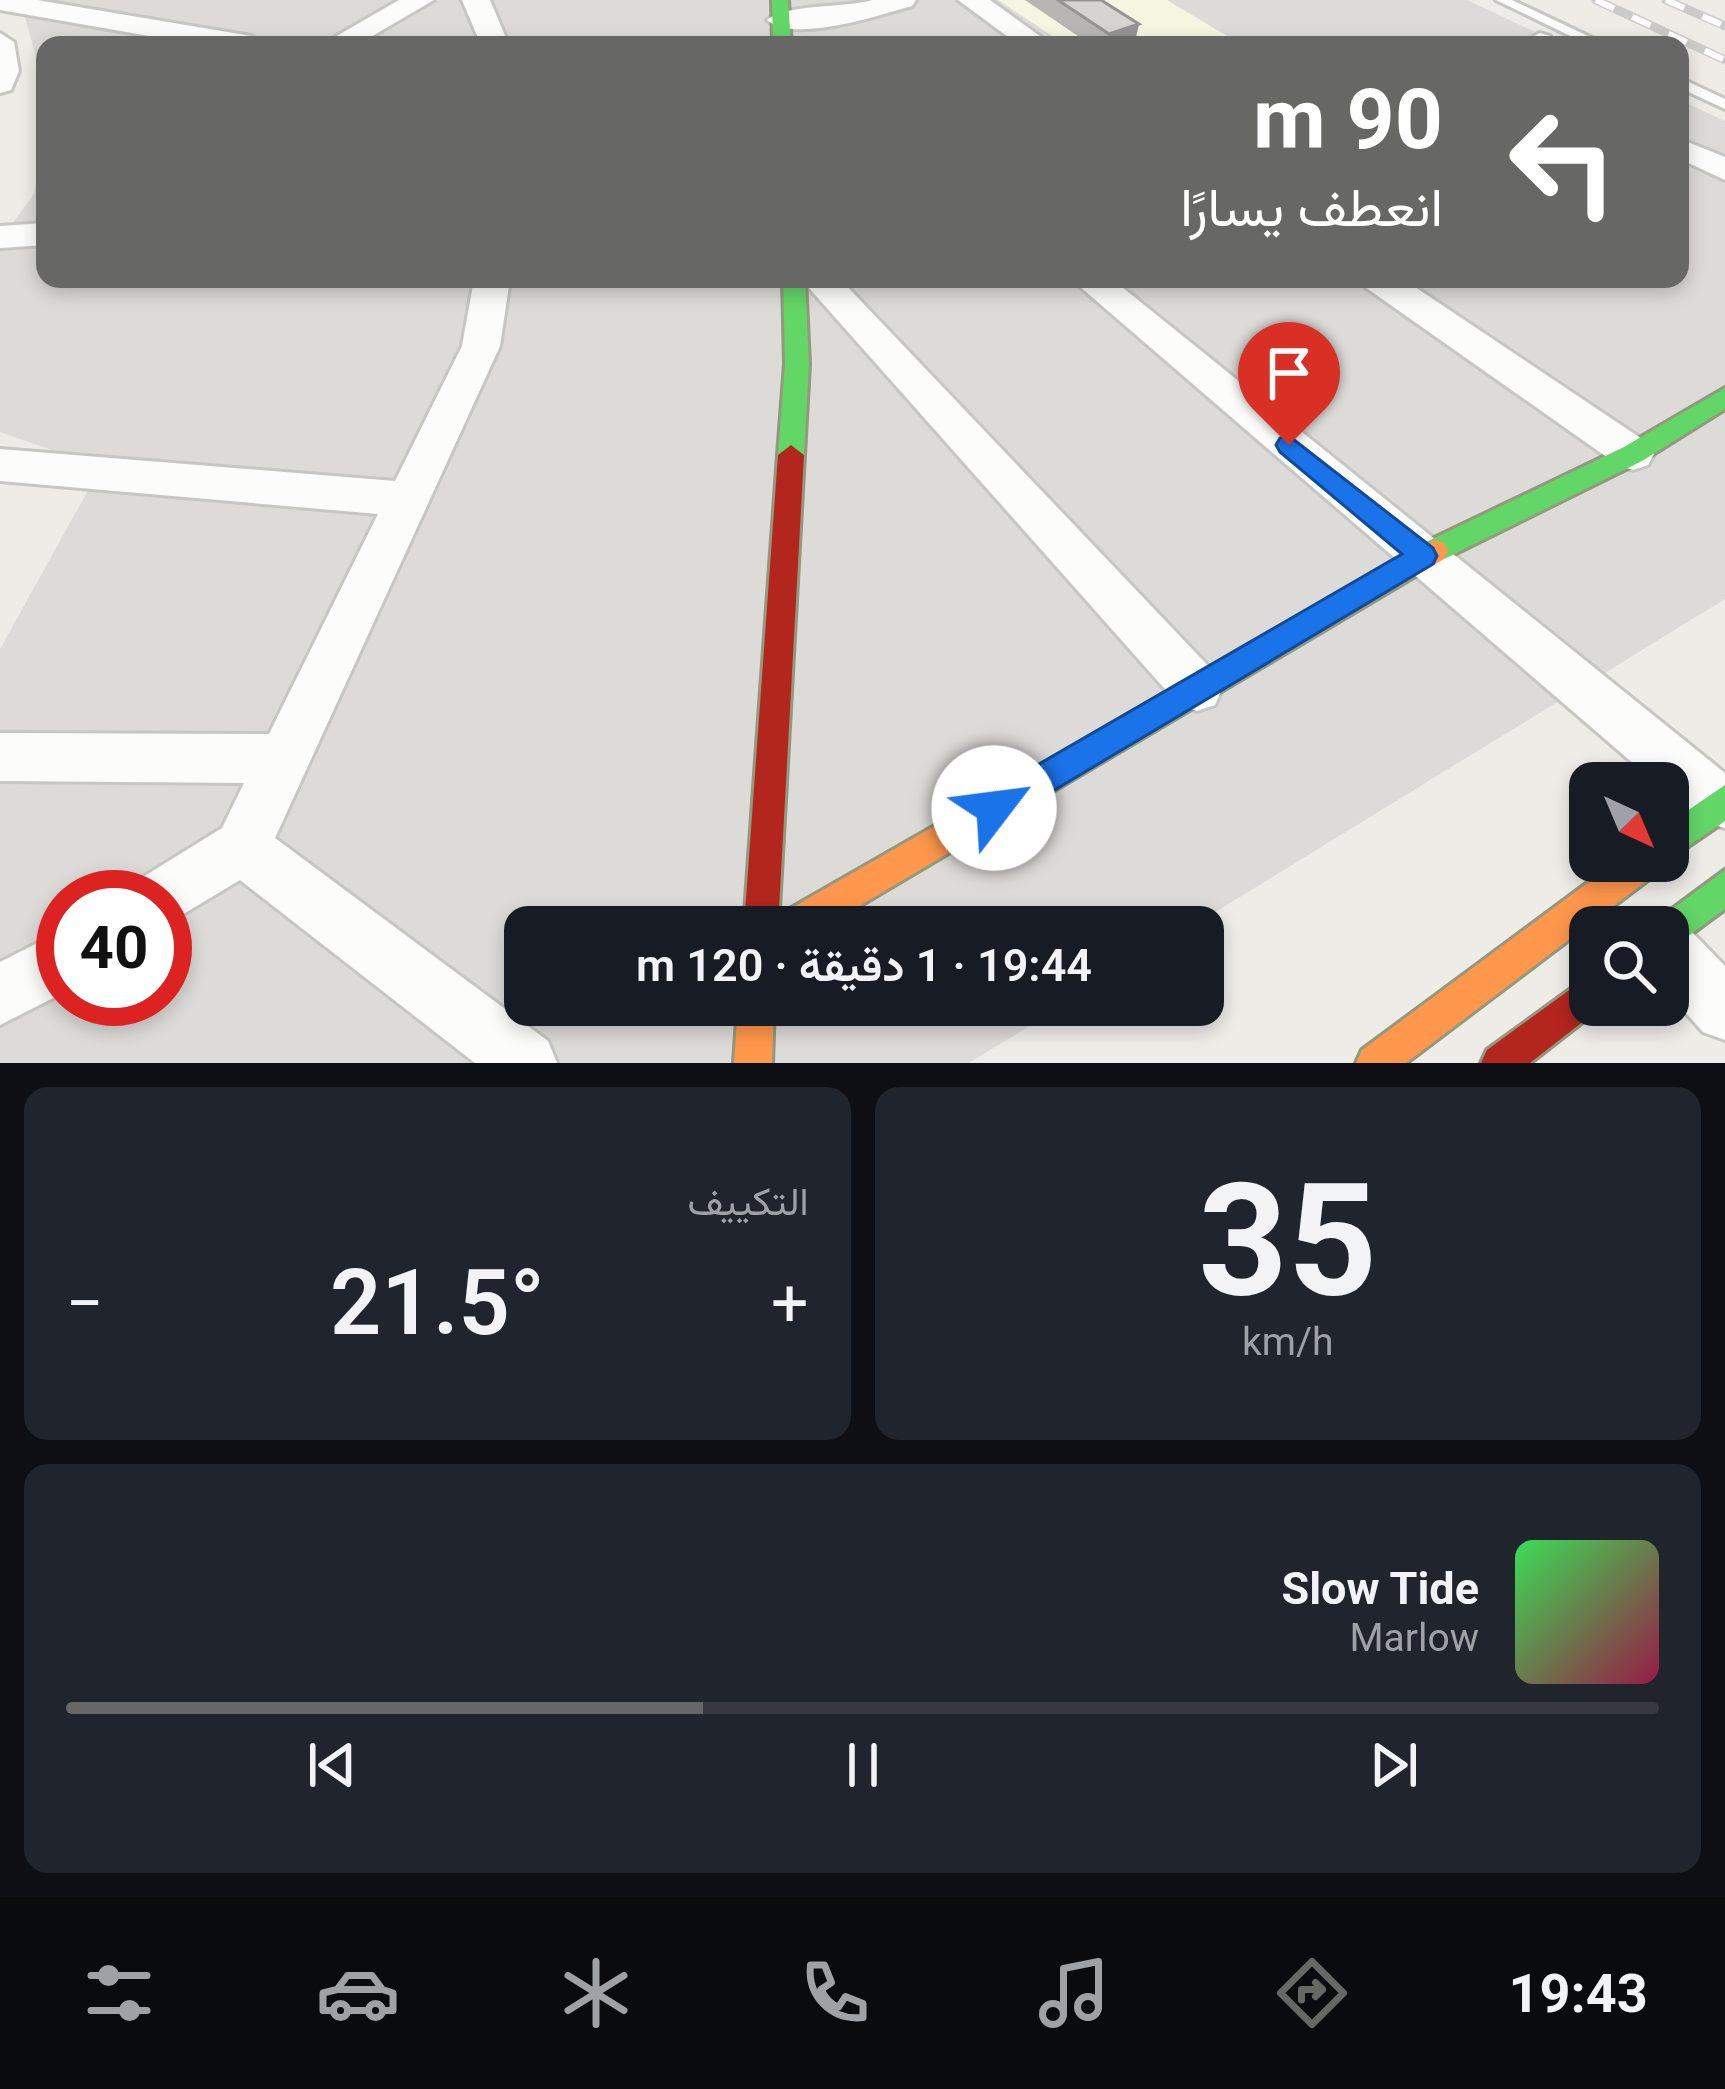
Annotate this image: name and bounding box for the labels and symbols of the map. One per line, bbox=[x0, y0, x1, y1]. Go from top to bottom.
pin bbox=[1238, 322, 1340, 445]
position arrow bbox=[931, 745, 1057, 871]
north arrow bbox=[1569, 762, 1689, 882]
speed limit sign: 40 bbox=[36, 870, 192, 1026]

